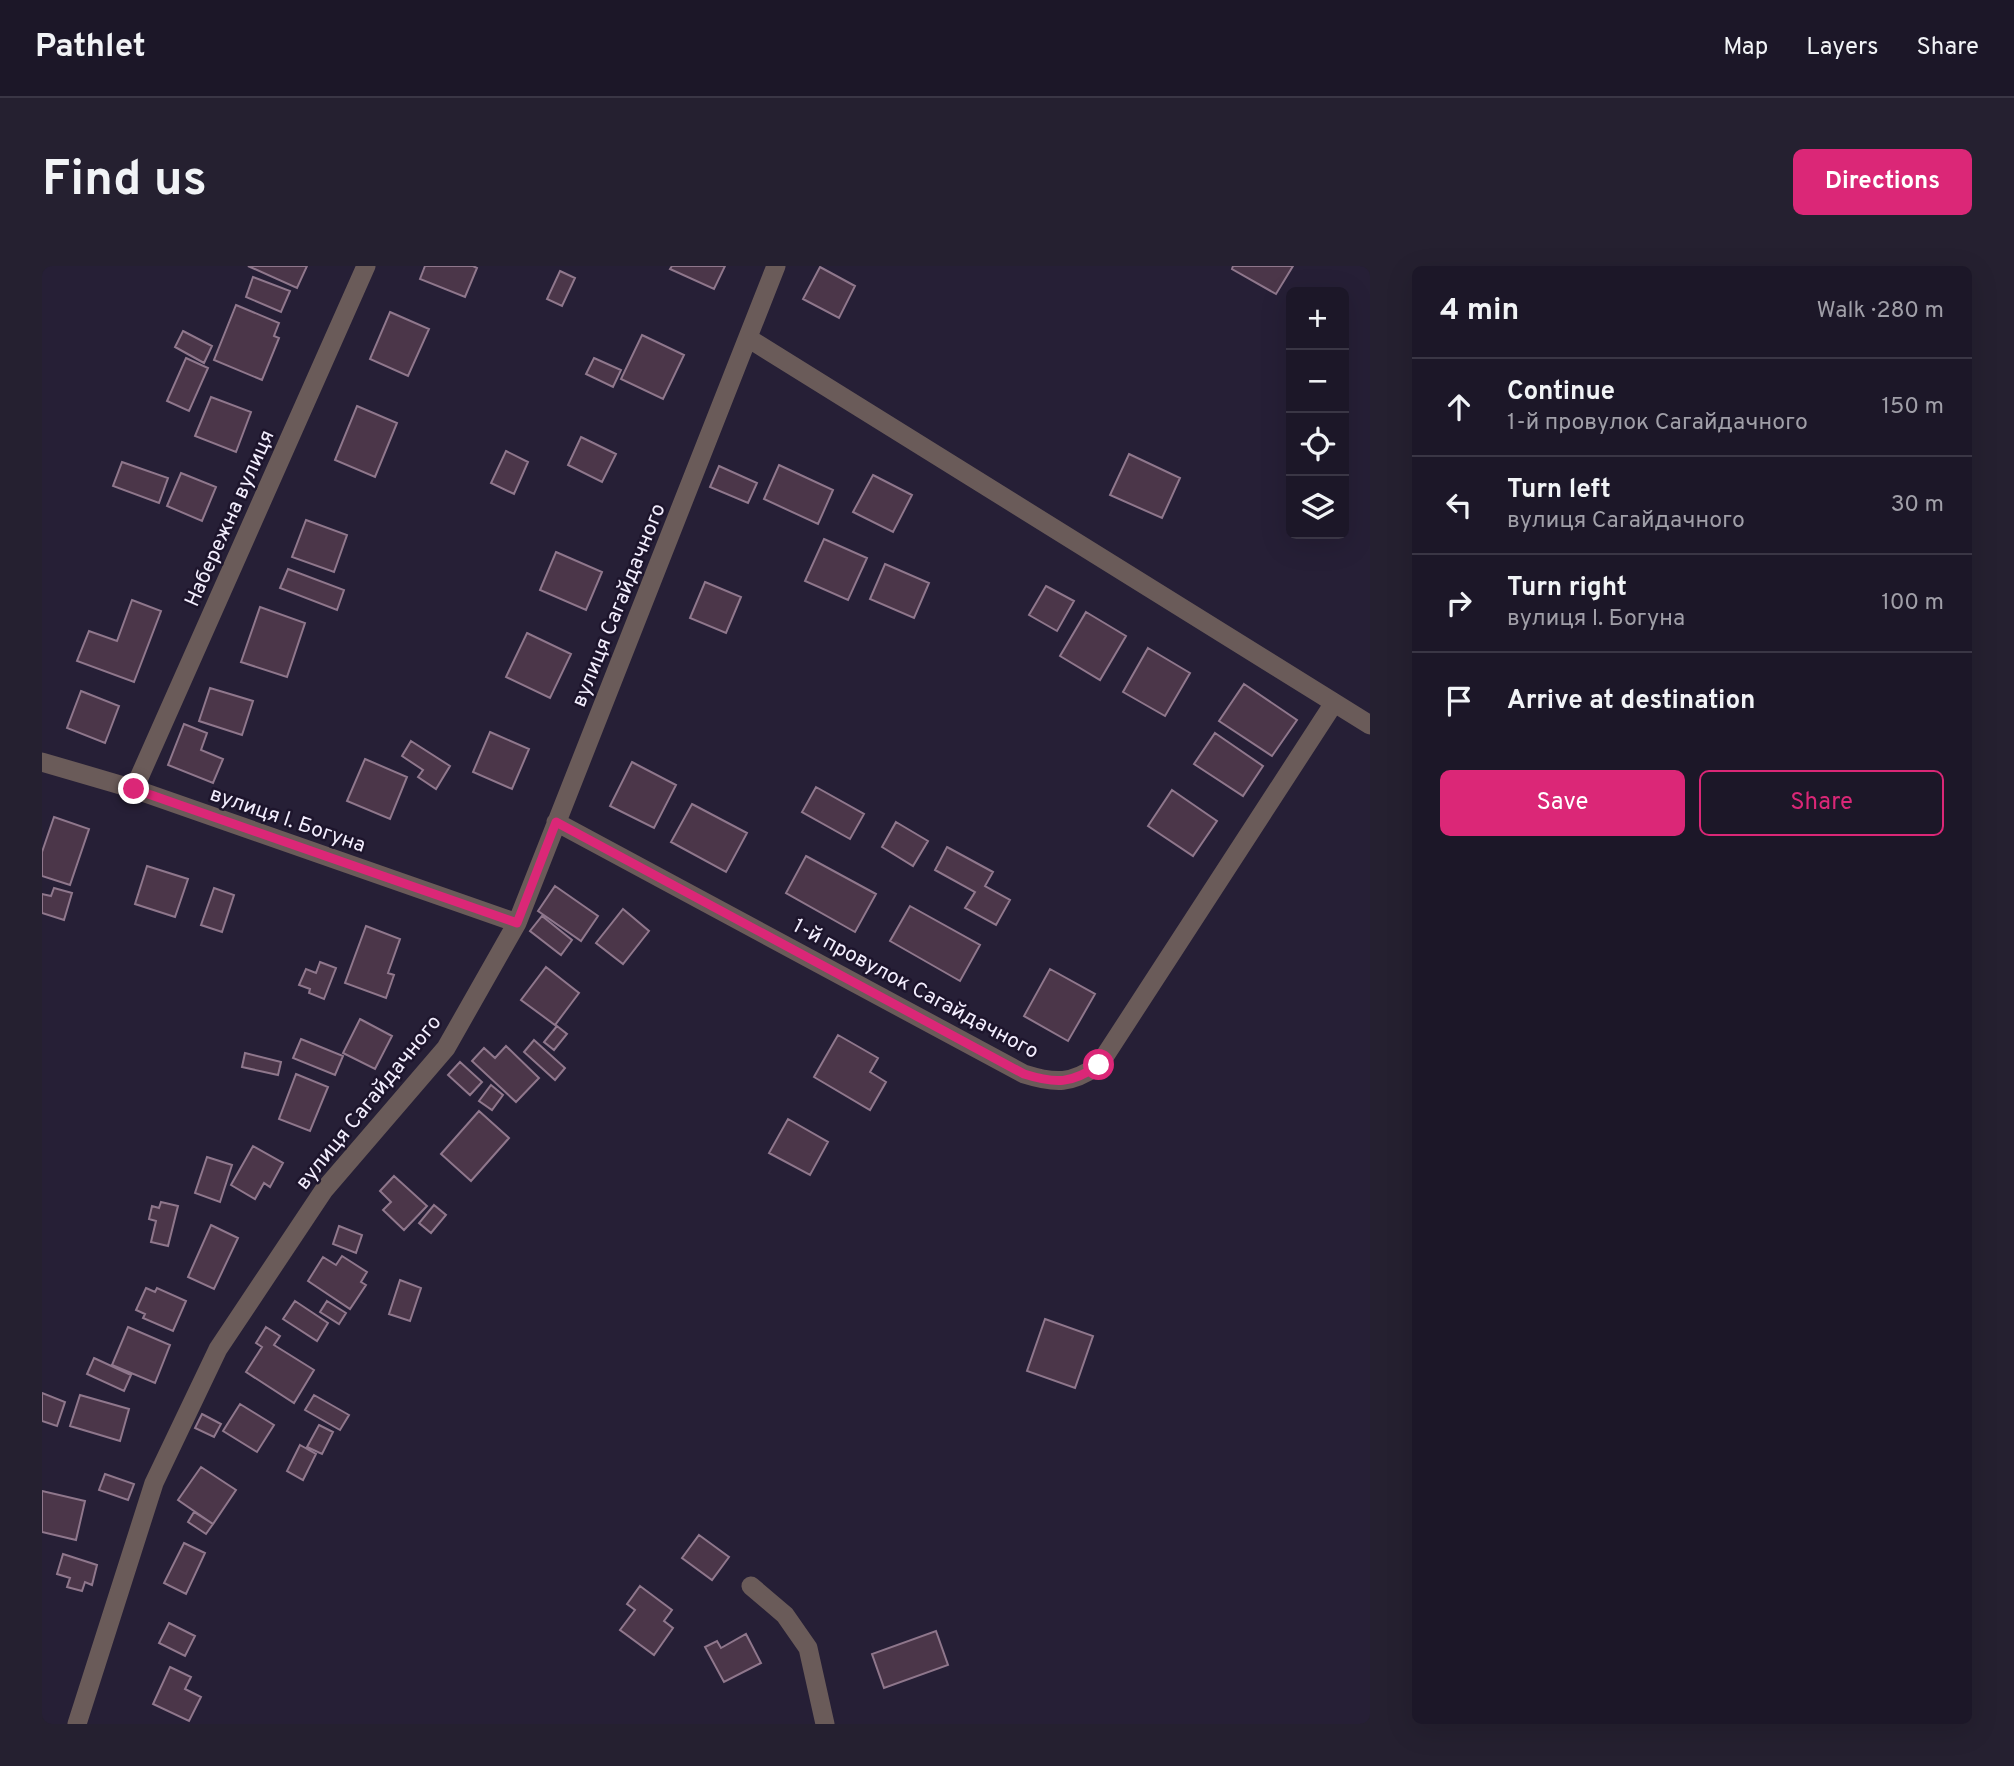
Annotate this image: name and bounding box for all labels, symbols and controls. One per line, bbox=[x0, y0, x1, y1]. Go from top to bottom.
text: Pathlet bbox=[35, 27, 146, 69]
text: Map bbox=[1723, 33, 1768, 63]
text: Layers bbox=[1806, 33, 1878, 63]
text: Share bbox=[1916, 33, 1979, 63]
button: Directions bbox=[1793, 149, 1972, 215]
text: Find us bbox=[42, 151, 207, 213]
map controls bbox=[1286, 287, 1349, 539]
button: + bbox=[1286, 287, 1349, 350]
text: 4 min bbox=[1440, 293, 1519, 330]
text: Walk · 280 m bbox=[1817, 297, 1944, 326]
button: − bbox=[1286, 350, 1349, 413]
text: Continue bbox=[1507, 376, 1615, 409]
icon: ahead bbox=[1440, 388, 1478, 426]
text: 150 m bbox=[1882, 393, 1944, 422]
text: 1-й провулок Сагайдачного bbox=[1507, 409, 1808, 438]
button: locate bbox=[1286, 413, 1349, 476]
street label: Набережна вулиця bbox=[179, 426, 281, 611]
text: Turn left bbox=[1507, 474, 1611, 507]
button: layers bbox=[1286, 476, 1349, 539]
icon: left bbox=[1440, 486, 1478, 524]
text: 30 m bbox=[1891, 491, 1944, 520]
street label: вулиця Сагайдачного bbox=[566, 500, 673, 711]
text: вулиця Сагайдачного bbox=[1507, 507, 1745, 536]
text: Turn right bbox=[1507, 572, 1627, 605]
icon: right bbox=[1440, 584, 1478, 622]
text: 100 m bbox=[1881, 589, 1944, 618]
text: вулиця І. Богуна bbox=[1507, 605, 1685, 634]
icon: arrive bbox=[1440, 682, 1478, 720]
text: Arrive at destination bbox=[1507, 685, 1755, 718]
button: Save bbox=[1440, 770, 1685, 836]
button: Share bbox=[1699, 770, 1944, 836]
route end bbox=[118, 773, 149, 804]
street label: вулиця І. Богуна bbox=[206, 781, 369, 860]
street label: 1-й провулок Сагайдачного bbox=[788, 913, 1043, 1066]
street label: вулиця Сагайдачного bbox=[290, 1010, 448, 1196]
route start bbox=[1083, 1049, 1114, 1080]

